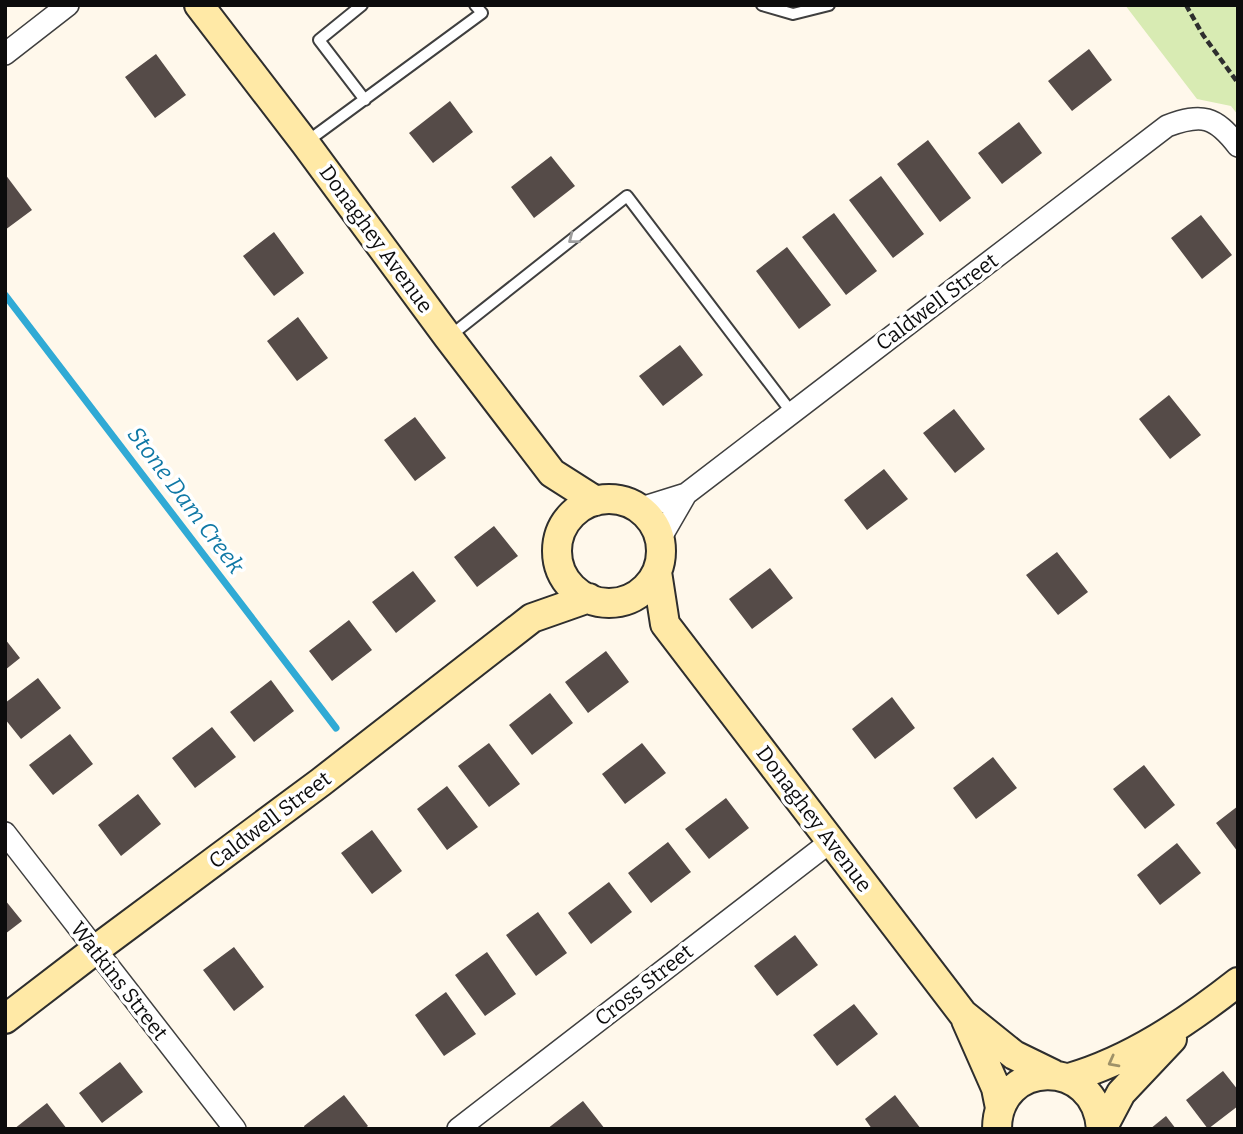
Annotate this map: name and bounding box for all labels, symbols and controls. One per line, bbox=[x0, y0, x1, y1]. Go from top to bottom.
street label: Donaghey Avenue bbox=[314, 160, 438, 318]
one-way arrow bbox=[569, 230, 581, 243]
street label: Caldwell Street bbox=[871, 247, 1004, 356]
water label: Stone Dam Creek bbox=[122, 421, 251, 579]
street label: Donaghey Avenue bbox=[751, 741, 877, 897]
street label: Caldwell Street bbox=[204, 765, 337, 874]
street label: Watkins Street bbox=[65, 917, 174, 1046]
street label: Cross Street bbox=[590, 938, 699, 1031]
one-way arrow bbox=[1107, 1053, 1120, 1067]

